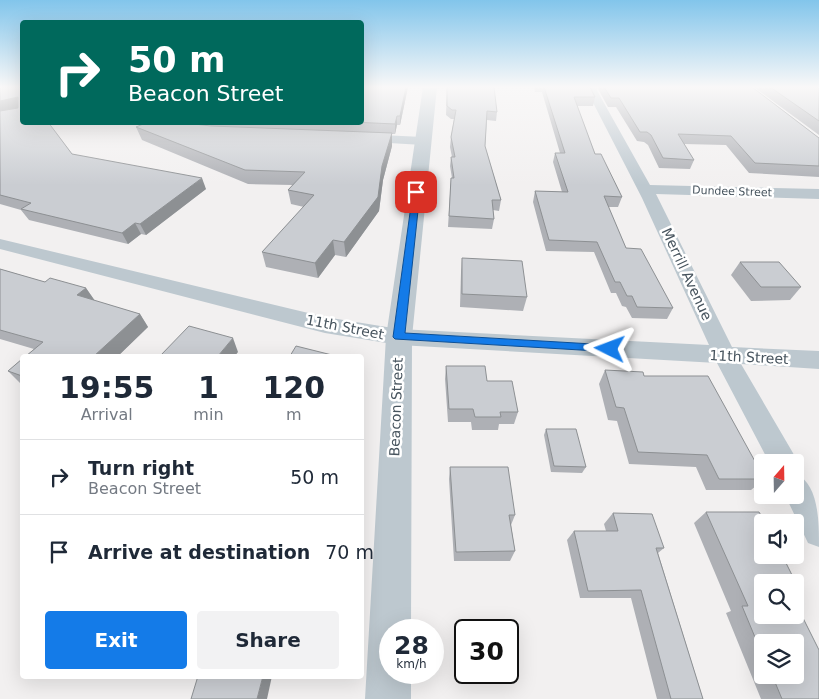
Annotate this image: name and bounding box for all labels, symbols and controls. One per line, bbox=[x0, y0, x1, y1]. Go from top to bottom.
icon: right bbox=[45, 40, 110, 105]
text: 50 m bbox=[128, 40, 225, 80]
text: Beacon Street bbox=[128, 81, 283, 106]
pin bbox=[395, 171, 437, 213]
icon: arrive bbox=[402, 178, 430, 206]
street label: Dundee Street bbox=[692, 184, 773, 199]
street label: Merrill Avenue bbox=[659, 225, 715, 323]
street label: 11th Street bbox=[305, 312, 386, 343]
position arrow bbox=[583, 322, 635, 374]
street label: 11th Street bbox=[709, 347, 789, 367]
street label: Beacon Street bbox=[386, 357, 406, 457]
text: 19:55 bbox=[59, 370, 154, 405]
text: 1 bbox=[198, 370, 219, 405]
text: 120 bbox=[262, 370, 325, 405]
text: Arrival bbox=[81, 405, 133, 424]
text: min bbox=[193, 405, 224, 424]
text: m bbox=[286, 405, 302, 424]
north arrow bbox=[754, 454, 804, 504]
map controls bbox=[754, 454, 804, 684]
text: Turn right bbox=[88, 457, 194, 479]
icon: right bbox=[45, 463, 73, 491]
text: 50 m bbox=[290, 466, 339, 488]
text: Beacon Street bbox=[88, 479, 201, 498]
button: sound bbox=[754, 514, 804, 564]
icon: arrive bbox=[45, 538, 73, 566]
text: Arrive at destination bbox=[88, 541, 310, 563]
text: 70 m bbox=[325, 541, 374, 563]
button: search bbox=[754, 574, 804, 624]
button: Exit bbox=[45, 611, 187, 669]
button: Share bbox=[197, 611, 339, 669]
speed limit sign: 30 bbox=[454, 619, 519, 684]
text: 28 bbox=[394, 631, 429, 660]
button: layers bbox=[754, 634, 804, 684]
text: km/h bbox=[396, 657, 427, 671]

